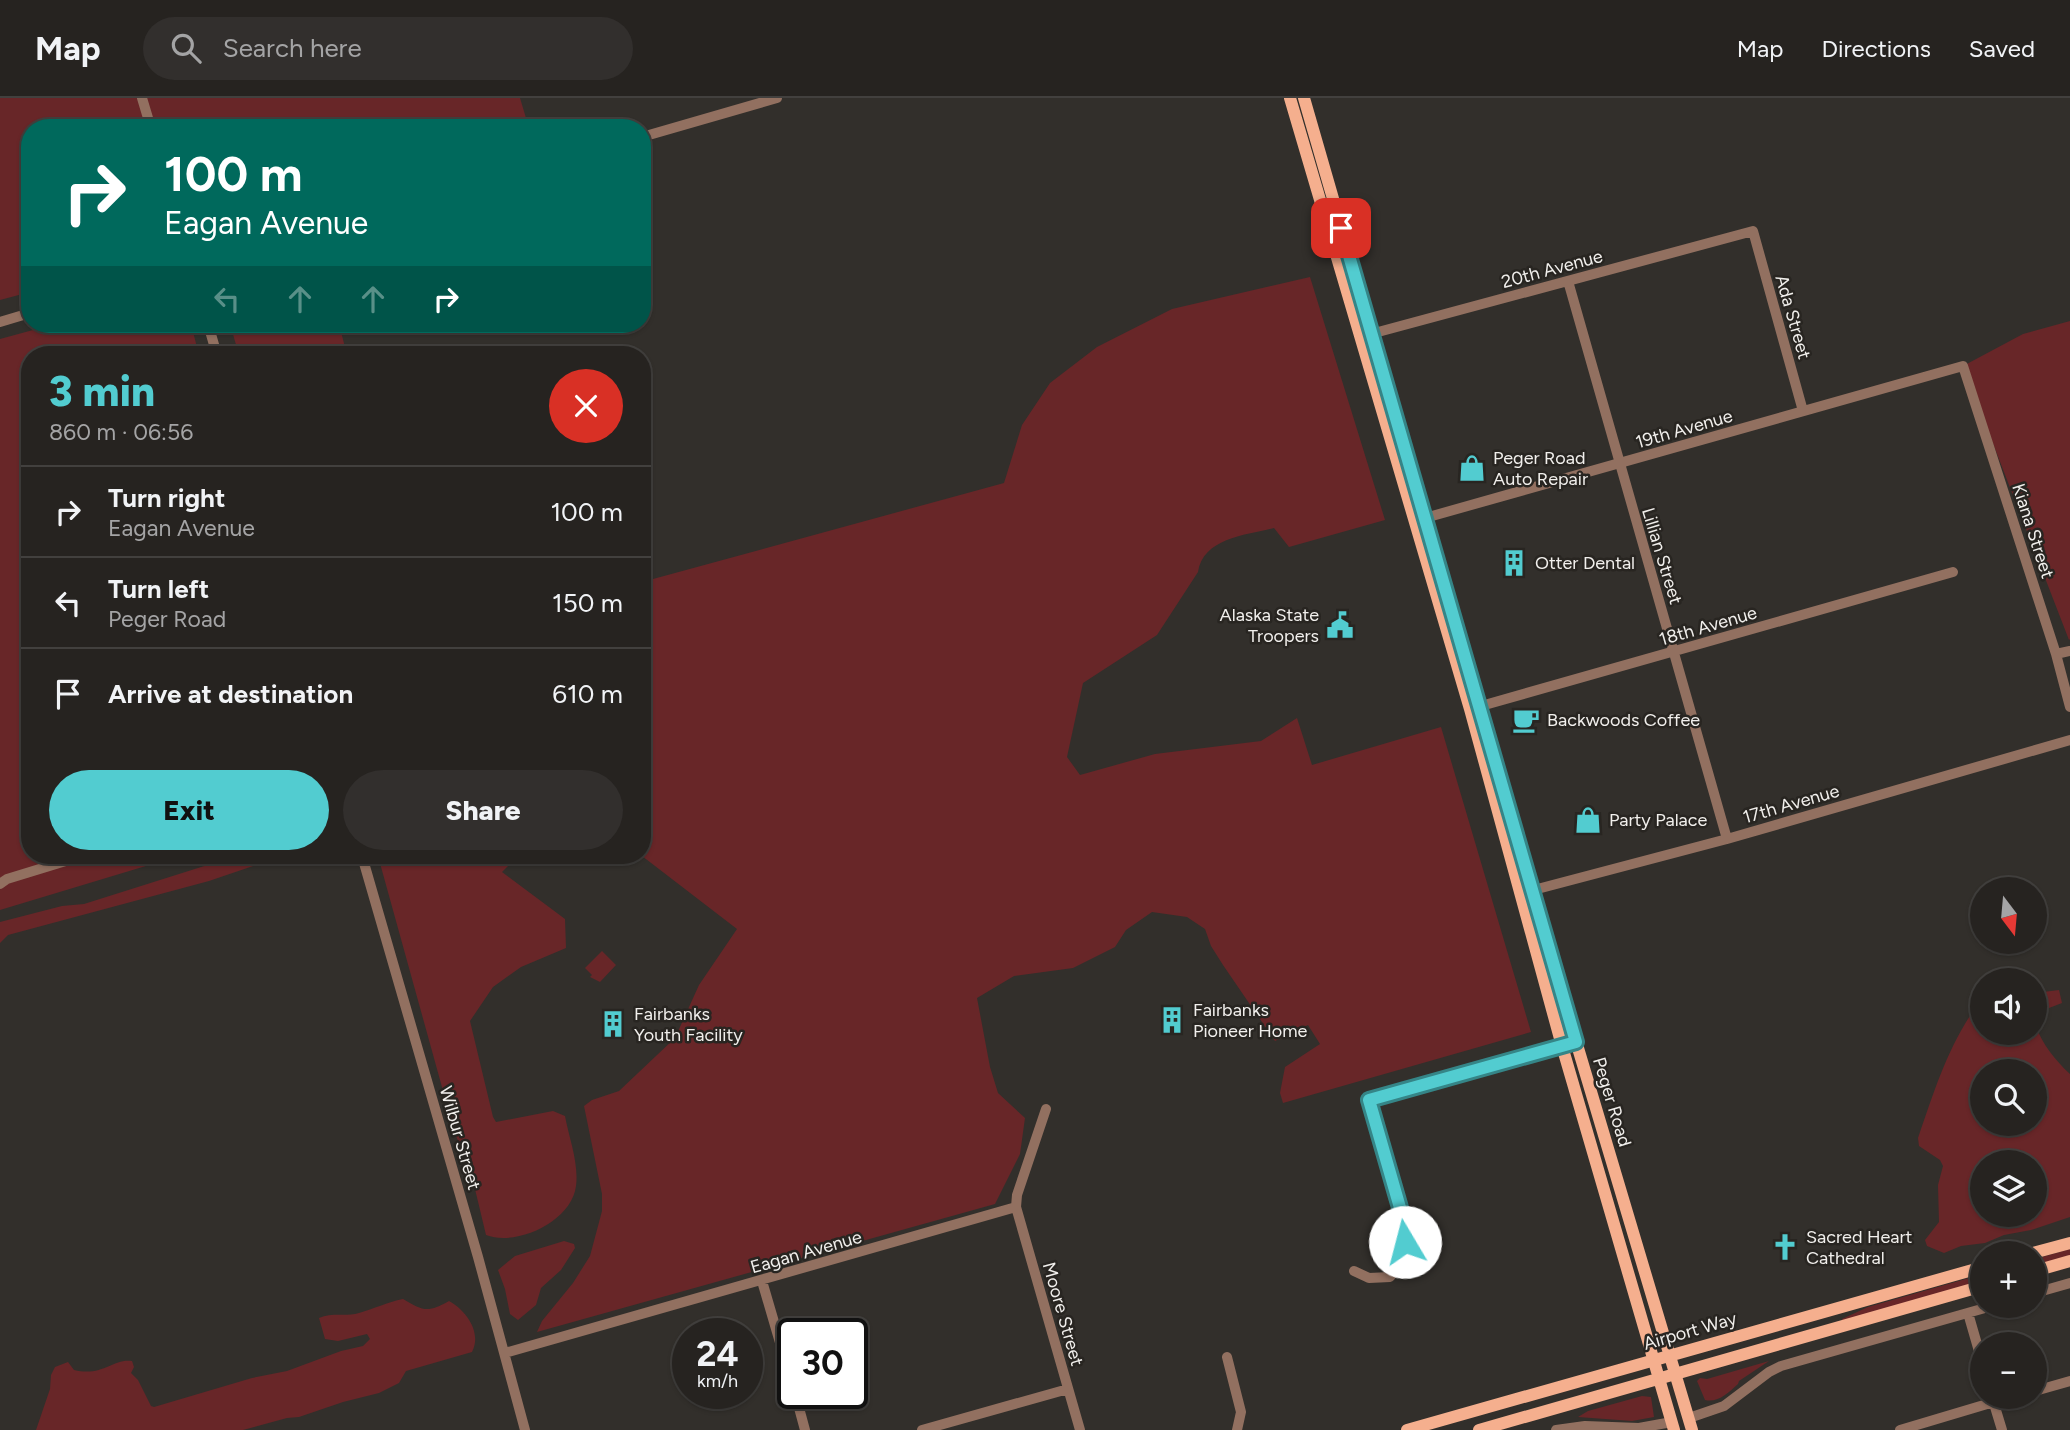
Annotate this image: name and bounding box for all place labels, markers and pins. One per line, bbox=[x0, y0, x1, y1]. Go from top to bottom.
pin bbox=[1311, 198, 1371, 258]
place label: Peger Road Auto Repair bbox=[1493, 447, 1588, 490]
shop icon: Peger Road Auto Repair bbox=[1457, 453, 1487, 483]
building icon: Otter Dental bbox=[1499, 548, 1529, 578]
place label: Otter Dental bbox=[1535, 552, 1635, 574]
place label: Alaska State Troopers bbox=[1220, 604, 1319, 647]
public building icon: Alaska State Troopers bbox=[1325, 610, 1355, 640]
cafe icon: Backwoods Coffee bbox=[1511, 705, 1541, 735]
place label: Backwoods Coffee bbox=[1547, 709, 1700, 731]
shop icon: Party Palace bbox=[1573, 805, 1603, 835]
place label: Party Palace bbox=[1609, 809, 1708, 831]
place label: Fairbanks Pioneer Home bbox=[1193, 999, 1308, 1042]
place label: Fairbanks Youth Facility bbox=[634, 1003, 743, 1046]
building icon: Fairbanks Pioneer Home bbox=[1157, 1005, 1187, 1035]
building icon: Fairbanks Youth Facility bbox=[598, 1009, 628, 1039]
place label: Sacred Heart Cathedral bbox=[1806, 1226, 1912, 1269]
church icon: Sacred Heart Cathedral bbox=[1770, 1232, 1800, 1262]

